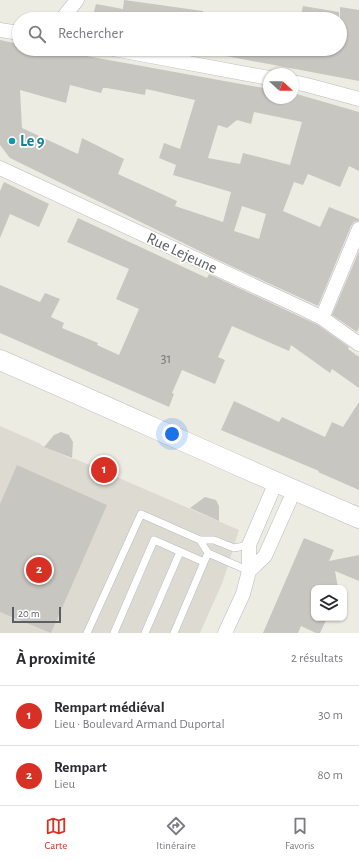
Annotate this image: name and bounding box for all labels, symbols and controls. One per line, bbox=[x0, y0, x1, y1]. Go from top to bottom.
search box bbox=[12, 12, 347, 56]
icon: search bbox=[26, 23, 48, 45]
text: Rechercher bbox=[58, 26, 123, 41]
north arrow bbox=[263, 68, 299, 104]
place label: Le 9 bbox=[20, 133, 45, 149]
marker: Le 9 bbox=[7, 136, 17, 146]
street label: Rue Lejeune bbox=[144, 230, 220, 277]
house number: 31 bbox=[161, 352, 171, 366]
your location bbox=[162, 424, 182, 444]
pin: 1 bbox=[91, 455, 117, 485]
pin: 2 bbox=[26, 555, 52, 585]
map controls bbox=[311, 585, 347, 621]
button: layers bbox=[311, 585, 347, 621]
scale bar bbox=[12, 605, 61, 624]
text: 20 m bbox=[18, 608, 39, 619]
text: À proximité bbox=[16, 650, 96, 667]
text: 2 résultats bbox=[291, 652, 343, 665]
text: Rempart médiéval bbox=[54, 700, 165, 715]
text: 1 bbox=[27, 709, 31, 722]
text: 30 m bbox=[318, 709, 343, 722]
text: Lieu · Boulevard Armand Duportal bbox=[54, 718, 225, 731]
text: Rempart bbox=[54, 760, 107, 775]
text: 2 bbox=[26, 769, 32, 782]
text: 80 m bbox=[317, 769, 343, 782]
text: Lieu bbox=[54, 778, 75, 791]
tab: Carte bbox=[45, 815, 67, 852]
tab: Itinéraire bbox=[156, 815, 196, 852]
tab: Favoris bbox=[285, 815, 314, 852]

